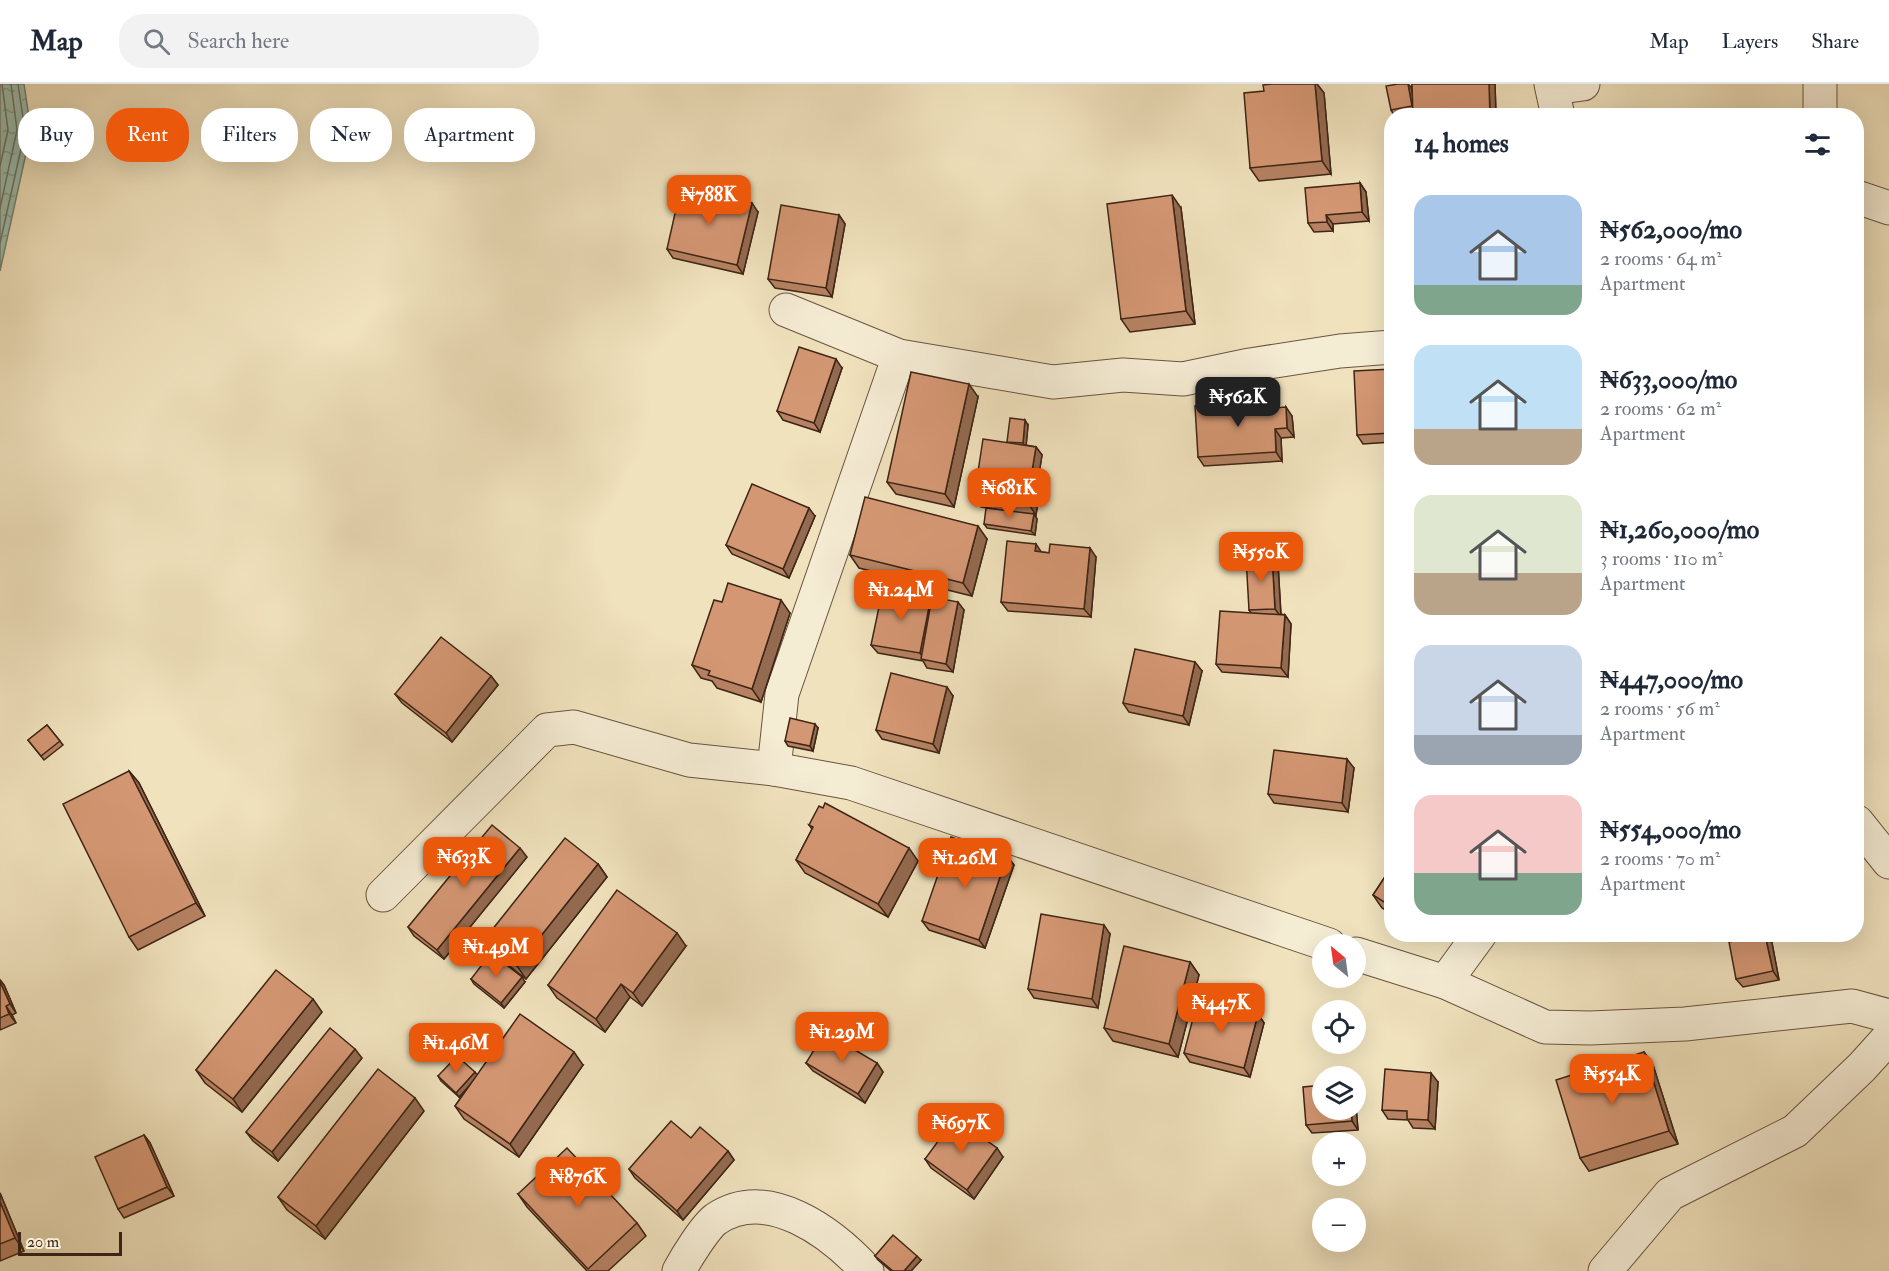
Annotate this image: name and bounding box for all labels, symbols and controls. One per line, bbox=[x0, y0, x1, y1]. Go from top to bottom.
search box bbox=[119, 14, 539, 68]
text: Map bbox=[30, 24, 83, 59]
icon: search bbox=[140, 25, 173, 58]
text: Search here bbox=[188, 27, 289, 55]
text: Map bbox=[1649, 28, 1689, 55]
text: Layers bbox=[1722, 28, 1778, 55]
text: Share bbox=[1811, 28, 1859, 55]
chip: Buy bbox=[18, 108, 94, 162]
chip: Rent bbox=[106, 108, 189, 162]
chip: Filters bbox=[201, 108, 298, 162]
chip: New bbox=[310, 108, 392, 162]
chip: Apartment bbox=[404, 108, 535, 162]
text: 14 homes bbox=[1414, 128, 1509, 160]
icon: filters bbox=[1801, 128, 1834, 161]
pin: ₦788K bbox=[667, 175, 751, 226]
text: ₦788K bbox=[681, 182, 737, 207]
text: ₦562,000/mo bbox=[1600, 214, 1742, 246]
icon: home bbox=[1462, 219, 1534, 291]
text: 2 rooms · 64 m² bbox=[1600, 246, 1722, 271]
text: Apartment bbox=[1600, 271, 1685, 296]
text: ₦633,000/mo bbox=[1600, 364, 1737, 396]
icon: home bbox=[1462, 369, 1534, 441]
pin: ₦562K bbox=[1196, 377, 1280, 428]
text: ₦562K bbox=[1209, 384, 1267, 409]
text: 2 rooms · 62 m² bbox=[1600, 396, 1721, 421]
text: Apartment bbox=[1600, 421, 1685, 446]
pin: ₦681K bbox=[967, 468, 1051, 519]
text: ₦681K bbox=[981, 475, 1037, 500]
text: ₦1,260,000/mo bbox=[1600, 514, 1759, 546]
icon: home bbox=[1462, 519, 1534, 591]
pin: ₦550K bbox=[1219, 532, 1303, 583]
text: ₦550K bbox=[1233, 539, 1289, 564]
text: 3 rooms · 110 m² bbox=[1600, 546, 1723, 571]
pin: ₦1.24M bbox=[852, 570, 950, 621]
text: Apartment bbox=[1600, 571, 1685, 596]
text: ₦1.24M bbox=[868, 577, 934, 602]
text: ₦447,000/mo bbox=[1600, 664, 1743, 696]
icon: home bbox=[1462, 669, 1534, 741]
text: 2 rooms · 56 m² bbox=[1600, 696, 1720, 721]
text: Apartment bbox=[1600, 721, 1685, 746]
text: ₦554,000/mo bbox=[1600, 814, 1741, 846]
icon: home bbox=[1462, 819, 1534, 891]
pin: ₦633K bbox=[422, 837, 506, 888]
pin: ₦1.26M bbox=[916, 838, 1014, 889]
text: ₦633K bbox=[437, 844, 491, 869]
text: ₦1.26M bbox=[932, 845, 998, 870]
text: 2 rooms · 70 m² bbox=[1600, 846, 1720, 871]
text: Apartment bbox=[1600, 871, 1685, 896]
pin: ₦1.49M bbox=[447, 927, 545, 978]
text: ₦1.49M bbox=[463, 934, 529, 959]
north arrow bbox=[1312, 934, 1366, 988]
map controls bbox=[1312, 934, 1366, 1252]
pin: ₦447K bbox=[1179, 983, 1263, 1034]
text: ₦447K bbox=[1192, 990, 1250, 1015]
button: locate bbox=[1312, 1000, 1366, 1054]
pin: ₦1.29M bbox=[793, 1012, 891, 1063]
text: ₦1.29M bbox=[809, 1019, 875, 1044]
pin: ₦1.46M bbox=[407, 1023, 505, 1074]
text: ₦1.46M bbox=[423, 1030, 489, 1055]
pin: ₦554K bbox=[1570, 1054, 1654, 1105]
text: ₦554K bbox=[1584, 1061, 1640, 1086]
button: layers bbox=[1312, 1066, 1366, 1120]
pin: ₦697K bbox=[919, 1103, 1003, 1154]
text: ₦697K bbox=[932, 1110, 990, 1135]
button: + bbox=[1312, 1132, 1366, 1186]
pin: ₦876K bbox=[536, 1157, 620, 1208]
text: ₦876K bbox=[549, 1164, 607, 1189]
button: − bbox=[1312, 1198, 1366, 1252]
scale bar bbox=[18, 1229, 122, 1256]
text: 20 m bbox=[27, 1232, 59, 1252]

